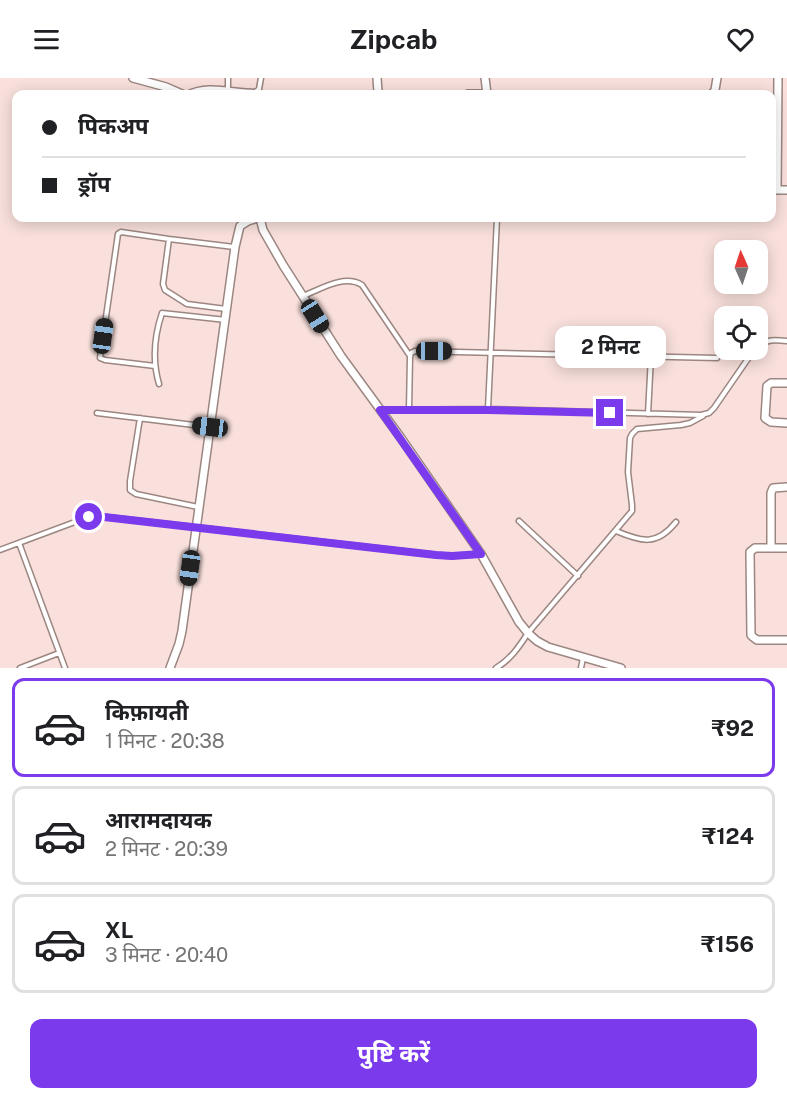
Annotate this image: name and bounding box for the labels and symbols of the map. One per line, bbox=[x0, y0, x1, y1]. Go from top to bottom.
north arrow bbox=[714, 240, 768, 294]
car bbox=[298, 296, 332, 336]
car bbox=[92, 317, 114, 355]
callout: 2 मिनट bbox=[554, 326, 666, 368]
car bbox=[416, 342, 452, 360]
route end bbox=[596, 399, 623, 426]
car bbox=[191, 416, 229, 438]
route start bbox=[75, 503, 102, 530]
car bbox=[179, 549, 201, 587]

